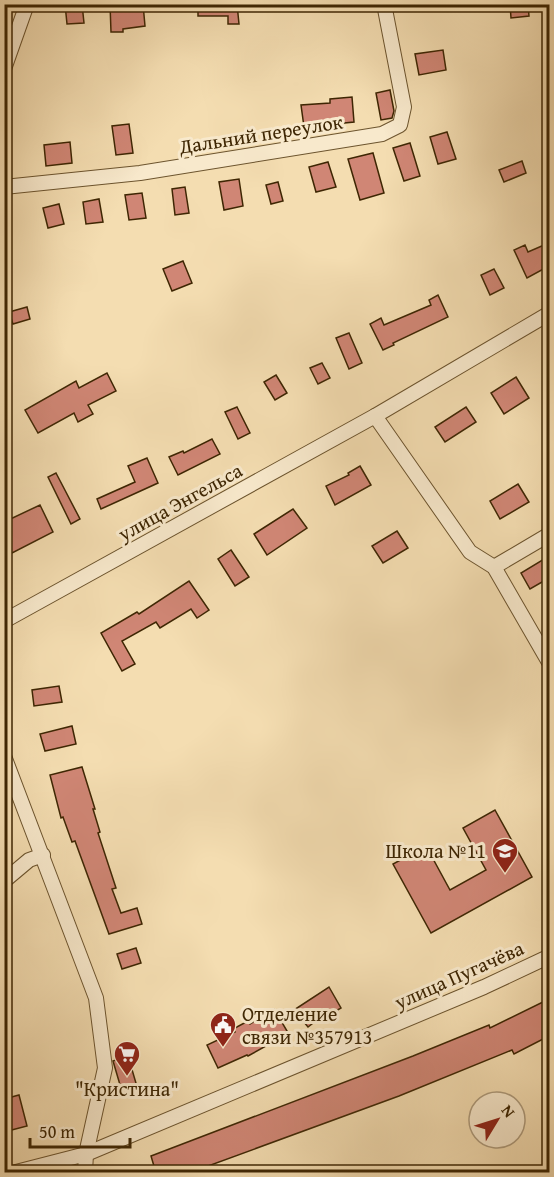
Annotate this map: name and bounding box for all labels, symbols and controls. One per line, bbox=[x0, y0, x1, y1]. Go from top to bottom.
street label: Дальний переулок bbox=[176, 106, 345, 161]
street label: улица Энгельса bbox=[111, 455, 248, 548]
place label: Школа №11 bbox=[386, 836, 486, 865]
school or university icon: Школа №11 bbox=[490, 836, 520, 874]
street label: улица Пугачёва bbox=[389, 933, 529, 1016]
place label: Отделение связи №357913 bbox=[242, 999, 372, 1051]
public building icon: Отделение связи №357913 bbox=[208, 1010, 238, 1048]
supermarket icon: "Кристина" bbox=[112, 1039, 142, 1077]
place label: "Кристина" bbox=[75, 1074, 179, 1103]
north arrow bbox=[467, 1090, 527, 1150]
text: N bbox=[496, 1099, 522, 1123]
scale bar bbox=[30, 1111, 130, 1149]
text: 50 m bbox=[39, 1118, 75, 1145]

